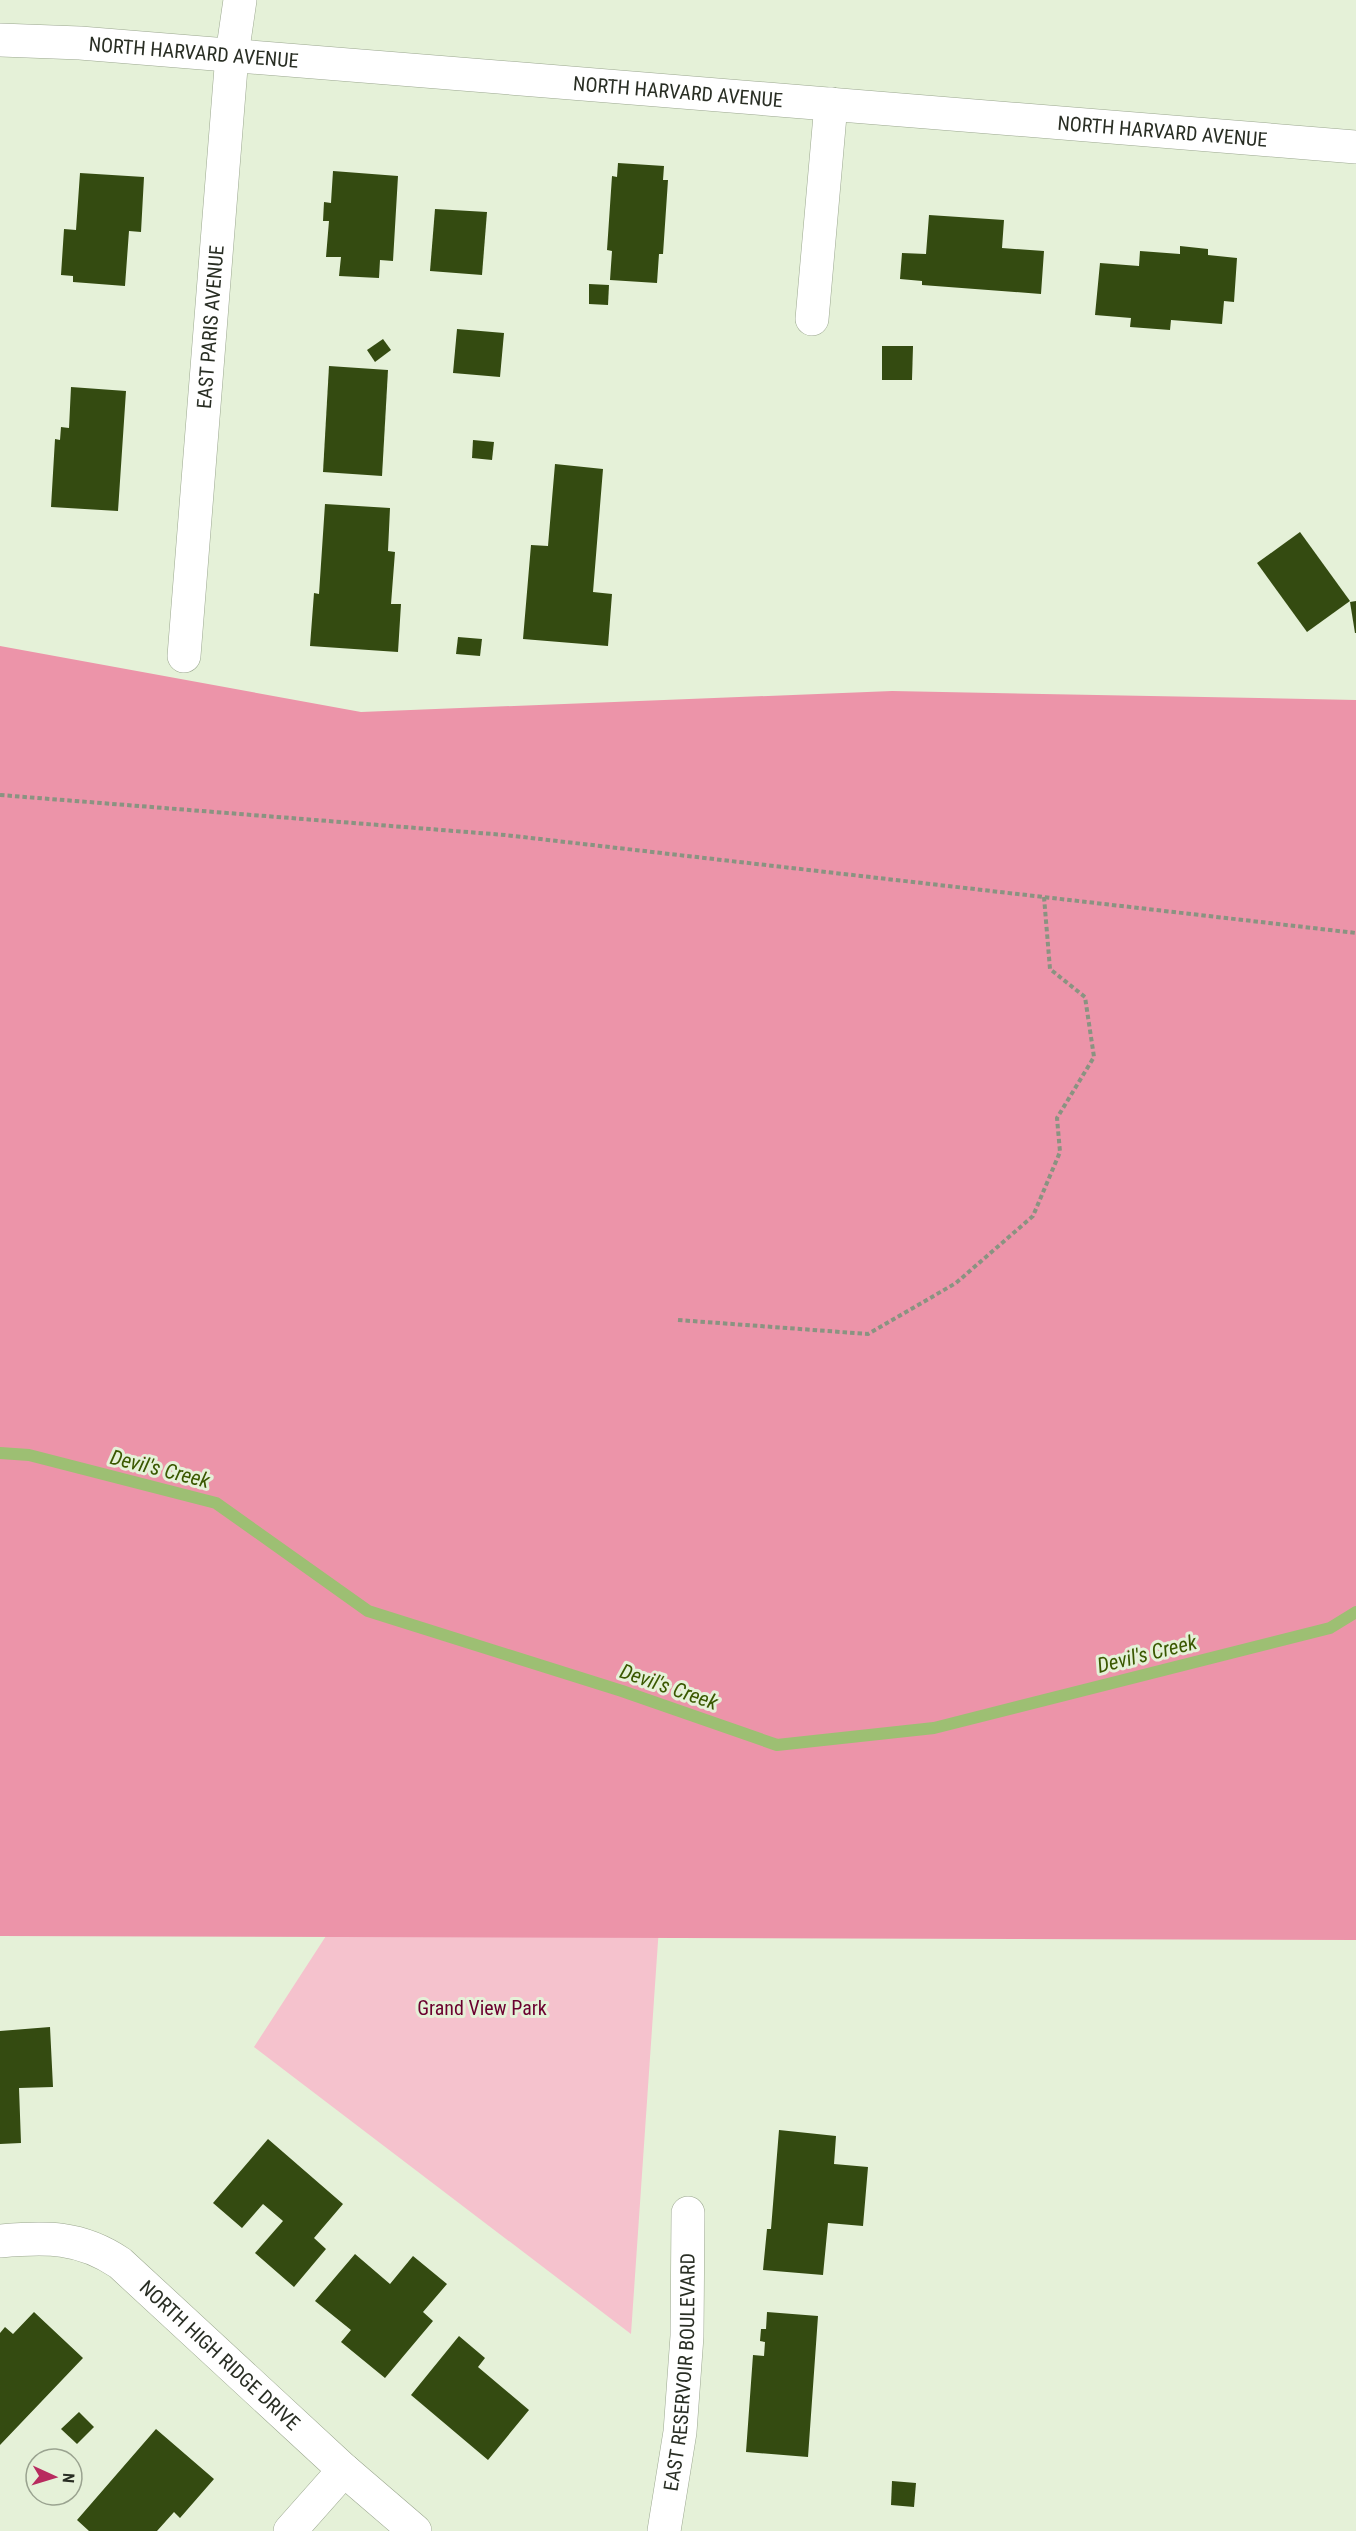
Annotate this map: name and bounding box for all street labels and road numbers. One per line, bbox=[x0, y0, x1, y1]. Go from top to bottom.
street label: NORTH HARVARD AVENUE bbox=[88, 32, 299, 73]
street label: NORTH HARVARD AVENUE bbox=[572, 71, 784, 112]
street label: NORTH HARVARD AVENUE bbox=[1057, 111, 1268, 152]
street label: EAST PARIS AVENUE bbox=[192, 244, 229, 410]
street label: EAST RESERVOIR BOULEVARD bbox=[659, 2253, 700, 2493]
street label: NORTH HIGH RIDGE DRIVE bbox=[135, 2275, 305, 2435]

